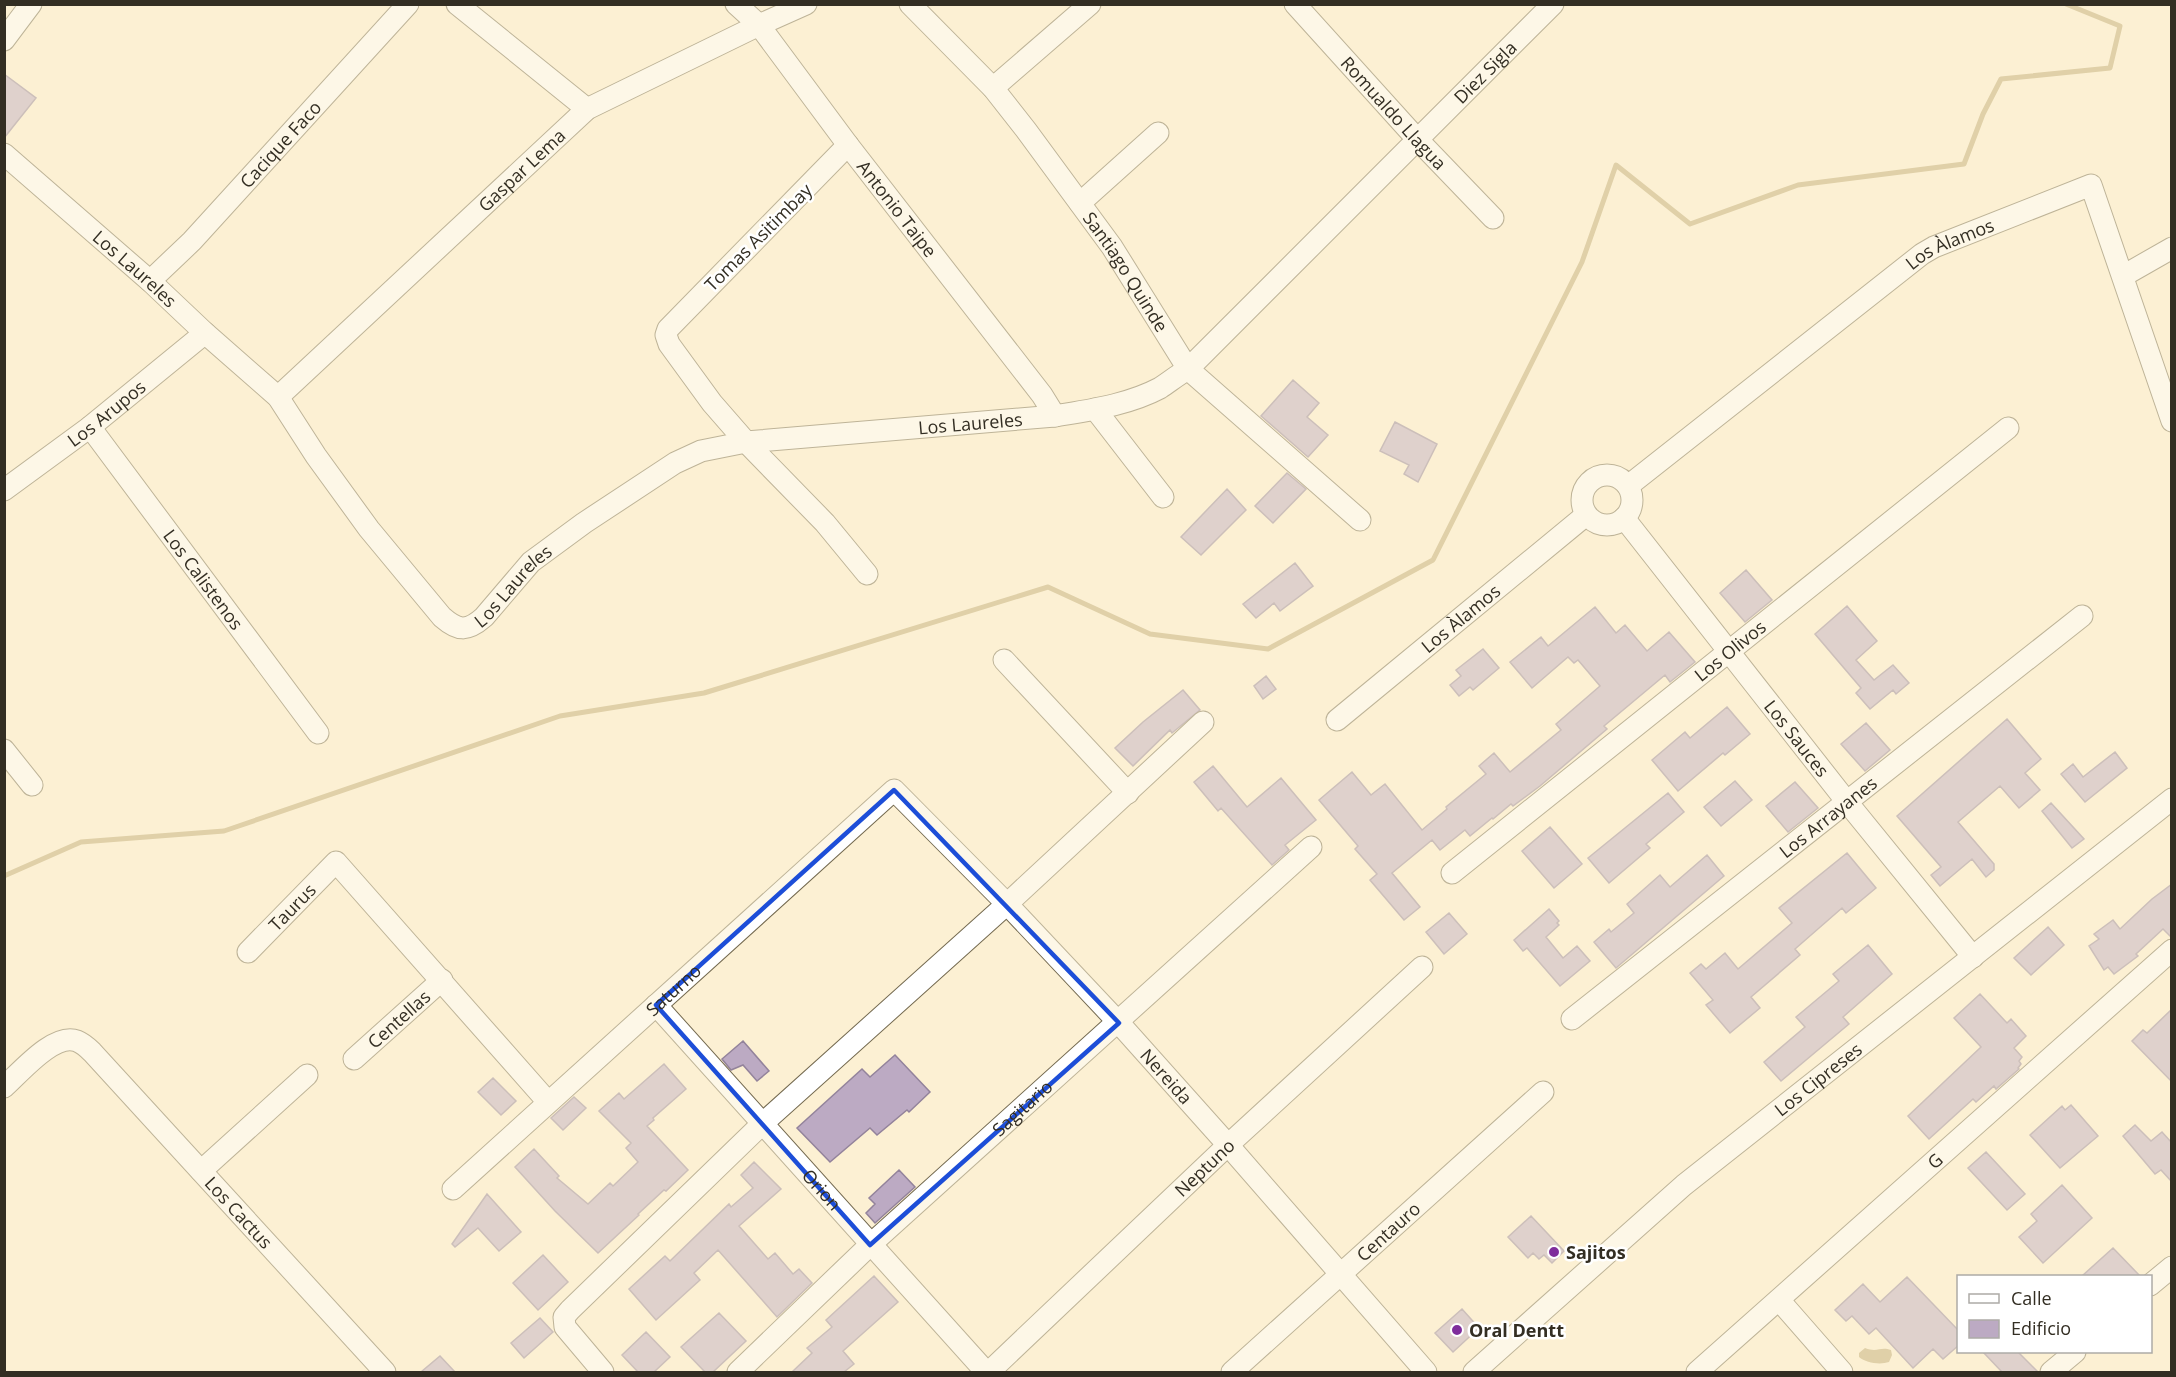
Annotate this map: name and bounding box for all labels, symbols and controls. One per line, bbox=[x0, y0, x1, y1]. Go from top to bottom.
street label: Diez Sigla bbox=[1448, 35, 1522, 109]
street label: Romualdo Llagua bbox=[1336, 51, 1452, 175]
street label: Cacique Faco bbox=[234, 95, 326, 193]
street label: Gaspar Lema bbox=[473, 123, 570, 217]
street label: Antonio Taipe bbox=[852, 155, 942, 262]
street label: Tomas Asitimbay bbox=[699, 177, 818, 296]
street label: Santiago Quinde bbox=[1078, 207, 1174, 336]
street label: Los Àlamos bbox=[1900, 213, 1997, 275]
street label: Los Laureles bbox=[88, 225, 182, 312]
street label: Los Arupos bbox=[62, 375, 150, 452]
street label: Los Laureles bbox=[917, 407, 1023, 439]
street label: Los Calistenos bbox=[158, 524, 249, 634]
street label: Los Laureles bbox=[469, 539, 556, 633]
street label: Los Àlamos bbox=[1416, 579, 1505, 658]
street label: Los Olivos bbox=[1689, 615, 1771, 686]
street label: Los Sauces bbox=[1759, 695, 1835, 782]
street label: Los Arrayanes bbox=[1774, 771, 1882, 863]
street label: Taurus bbox=[263, 878, 321, 936]
street label: Saturno bbox=[640, 959, 706, 1021]
street label: Centellas bbox=[362, 984, 435, 1053]
street label: Los Cipreses bbox=[1769, 1037, 1867, 1121]
street label: Nereida bbox=[1135, 1043, 1198, 1109]
street label: Sagitario bbox=[987, 1074, 1057, 1141]
street label: Neptuno bbox=[1169, 1133, 1239, 1202]
street label: G bbox=[1922, 1147, 1948, 1174]
street label: Orion bbox=[797, 1164, 847, 1215]
street label: Los Cactus bbox=[200, 1171, 278, 1254]
street label: Centauro bbox=[1351, 1196, 1425, 1267]
place label: Sajitos bbox=[1566, 1240, 1626, 1264]
marker: Sajitos bbox=[1547, 1245, 1561, 1259]
legend bbox=[1957, 1275, 2152, 1353]
text: Calle bbox=[2011, 1286, 2052, 1310]
text: Edificio bbox=[2011, 1316, 2071, 1340]
place label: Oral Dentt bbox=[1469, 1318, 1564, 1342]
marker: Oral Dentt bbox=[1450, 1323, 1464, 1337]

